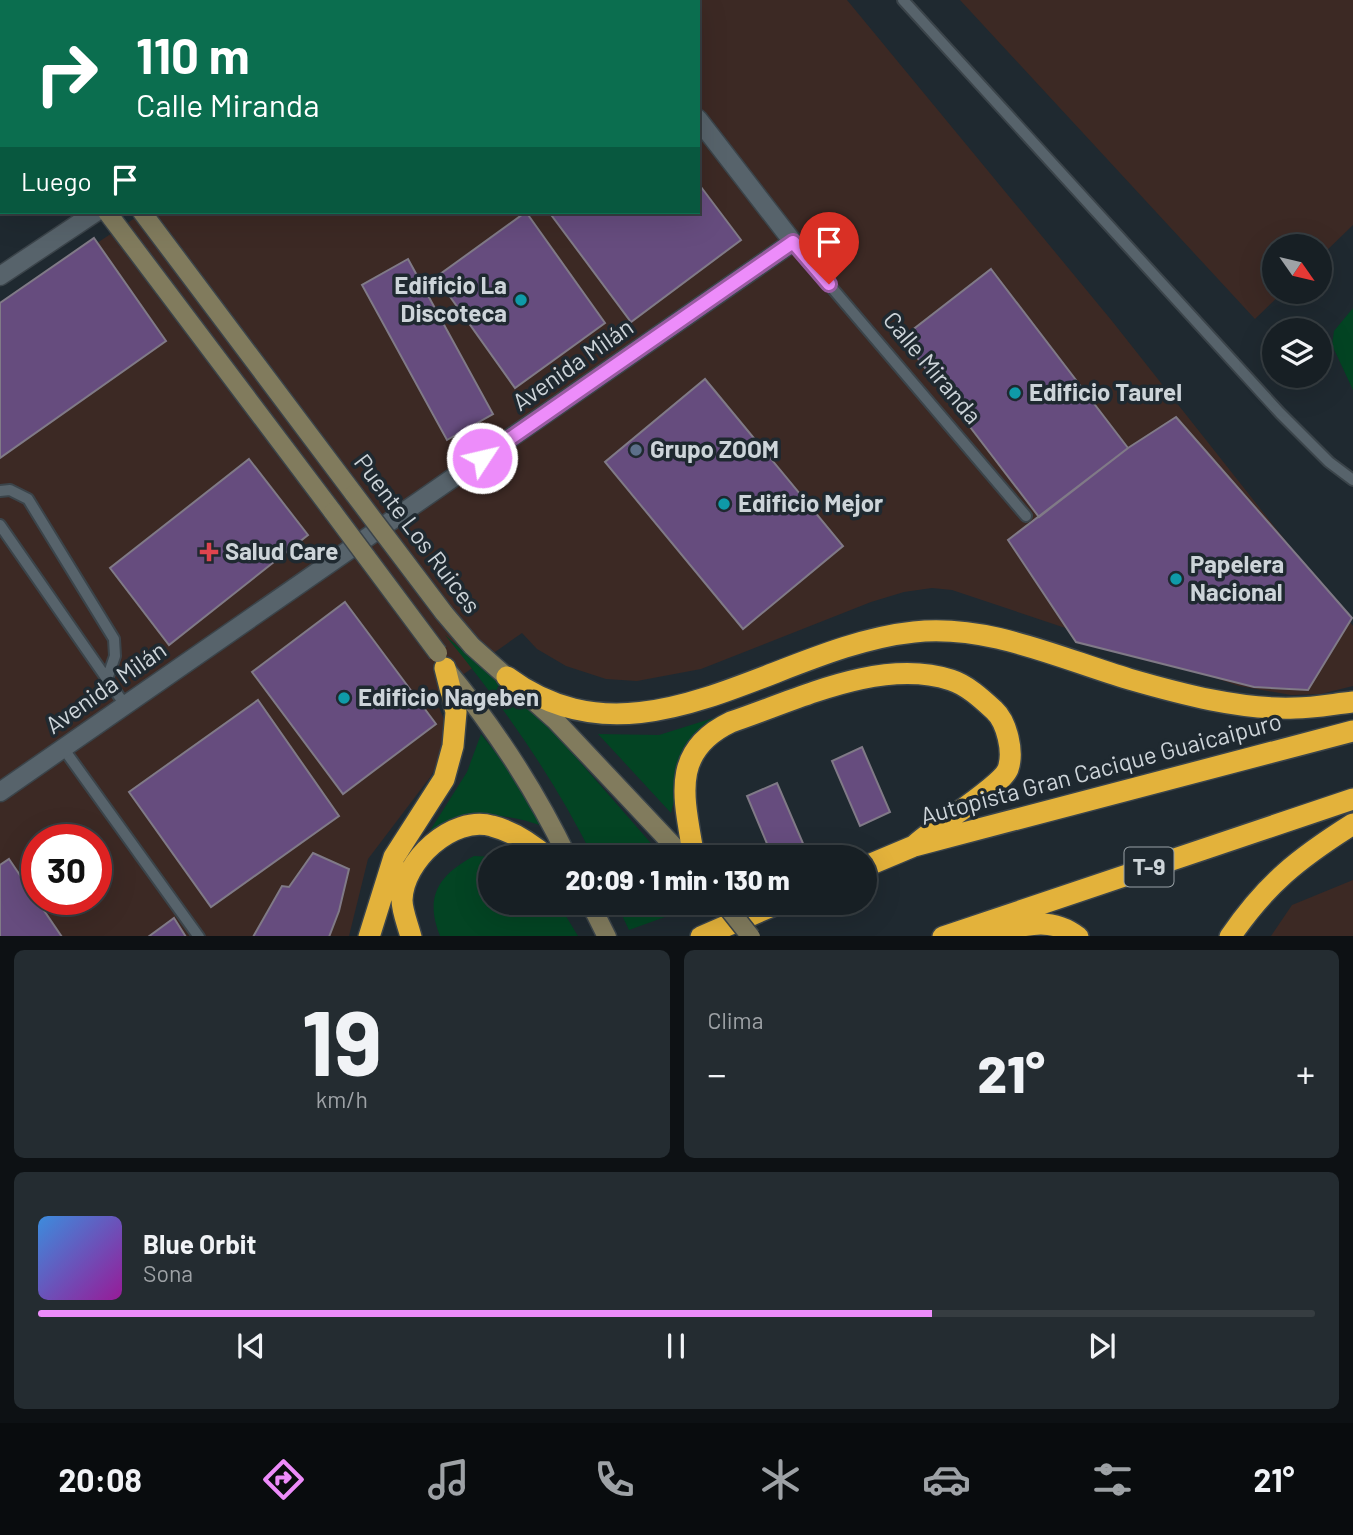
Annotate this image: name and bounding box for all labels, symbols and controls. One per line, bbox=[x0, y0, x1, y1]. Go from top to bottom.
text: 110 m bbox=[136, 25, 250, 84]
icon: right bbox=[21, 28, 112, 119]
text: Calle Miranda bbox=[136, 85, 320, 123]
icon: arrive bbox=[106, 161, 144, 199]
text: Luego bbox=[21, 165, 92, 196]
pin bbox=[799, 212, 859, 284]
icon: arrive bbox=[810, 223, 848, 261]
north arrow bbox=[1262, 234, 1332, 304]
map controls bbox=[1262, 234, 1332, 388]
place label: Edificio La Discoteca bbox=[394, 270, 507, 327]
marker: Edificio La Discoteca bbox=[513, 292, 529, 308]
street label: Calle Miranda bbox=[878, 305, 989, 429]
street label: Avenida Milán bbox=[506, 311, 638, 416]
button: layers bbox=[1262, 318, 1332, 388]
place label: Edificio Taurel bbox=[1029, 377, 1182, 406]
marker: Edificio Taurel bbox=[1007, 385, 1023, 401]
position arrow bbox=[445, 421, 519, 495]
place label: Grupo ZOOM bbox=[650, 434, 779, 463]
marker: Grupo ZOOM bbox=[628, 442, 644, 458]
street label: Puente Los Ruices bbox=[349, 448, 488, 619]
place label: Edificio Mejor bbox=[738, 488, 883, 517]
marker: Edificio Mejor bbox=[716, 496, 732, 512]
place label: Salud Care bbox=[225, 536, 338, 565]
marker: Salud Care bbox=[199, 542, 219, 562]
place label: Papelera Nacional bbox=[1190, 549, 1284, 606]
marker: Papelera Nacional bbox=[1168, 571, 1184, 587]
street label: Avenida Milán bbox=[39, 634, 171, 739]
place label: Edificio Nageben bbox=[358, 682, 539, 711]
marker: Edificio Nageben bbox=[336, 690, 352, 706]
street label: Autopista Gran Cacique Guaicaipuro bbox=[917, 705, 1284, 830]
speed limit sign: 30 bbox=[21, 824, 112, 915]
road number: T-9 bbox=[1124, 848, 1174, 887]
text: 20:09 · 1 min · 130 m bbox=[565, 864, 790, 895]
text: 19 bbox=[301, 985, 382, 1094]
text: Clima bbox=[708, 1006, 763, 1034]
text: 21° bbox=[978, 1041, 1045, 1103]
text: − bbox=[708, 1050, 727, 1096]
text: + bbox=[1296, 1050, 1315, 1096]
text: km/h bbox=[316, 1085, 368, 1113]
text: Blue Orbit bbox=[143, 1228, 256, 1259]
text: Sona bbox=[143, 1259, 193, 1287]
icon: previous bbox=[232, 1327, 270, 1365]
icon: pause bbox=[657, 1327, 695, 1365]
icon: next bbox=[1083, 1327, 1121, 1365]
icon: directions bbox=[259, 1455, 308, 1504]
icon: music bbox=[424, 1455, 473, 1504]
icon: phone bbox=[590, 1455, 639, 1504]
icon: climate bbox=[756, 1455, 805, 1504]
icon: car bbox=[922, 1455, 971, 1504]
icon: filters bbox=[1088, 1455, 1137, 1504]
text: 20:08 bbox=[58, 1460, 142, 1498]
text: 21° bbox=[1253, 1460, 1295, 1498]

